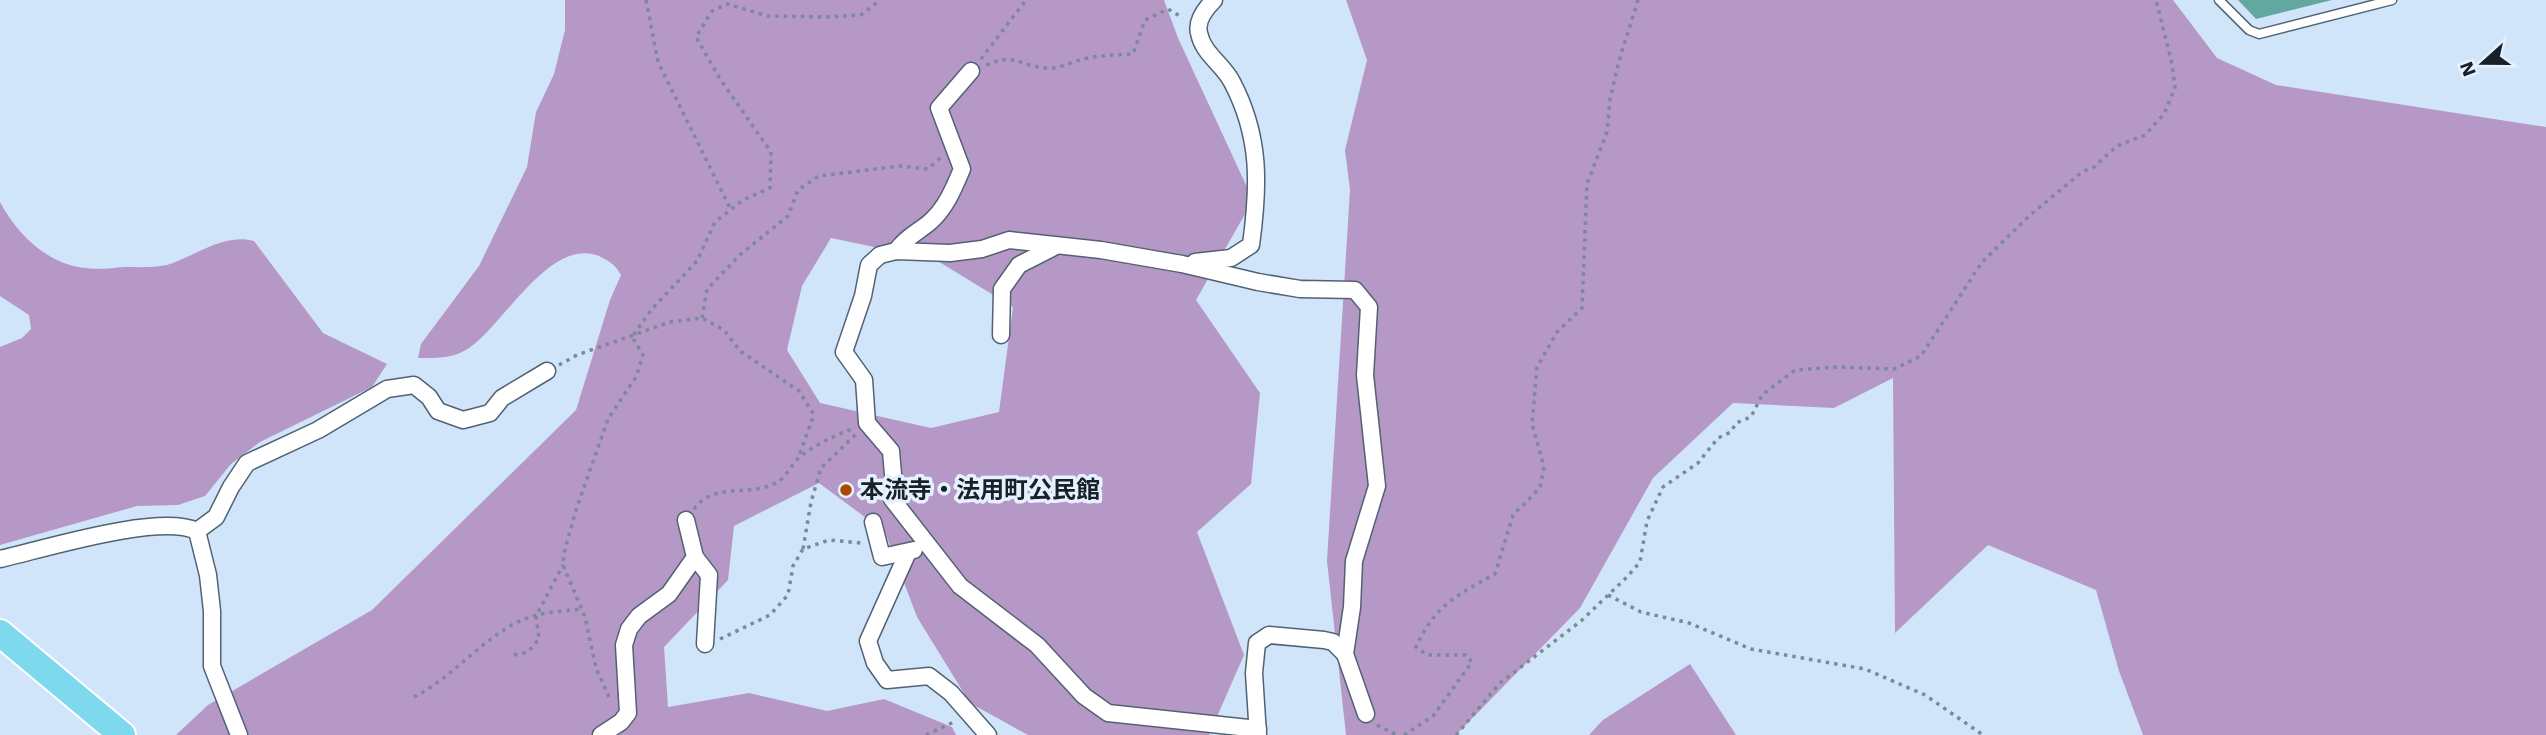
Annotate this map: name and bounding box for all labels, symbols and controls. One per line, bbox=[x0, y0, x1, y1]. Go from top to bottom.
north arrow bbox=[2448, 28, 2518, 98]
text: N bbox=[2454, 58, 2481, 80]
place label: 本流寺・法用町公民館 bbox=[860, 476, 1100, 504]
marker: 本流寺・法用町公民館 bbox=[838, 482, 854, 498]

